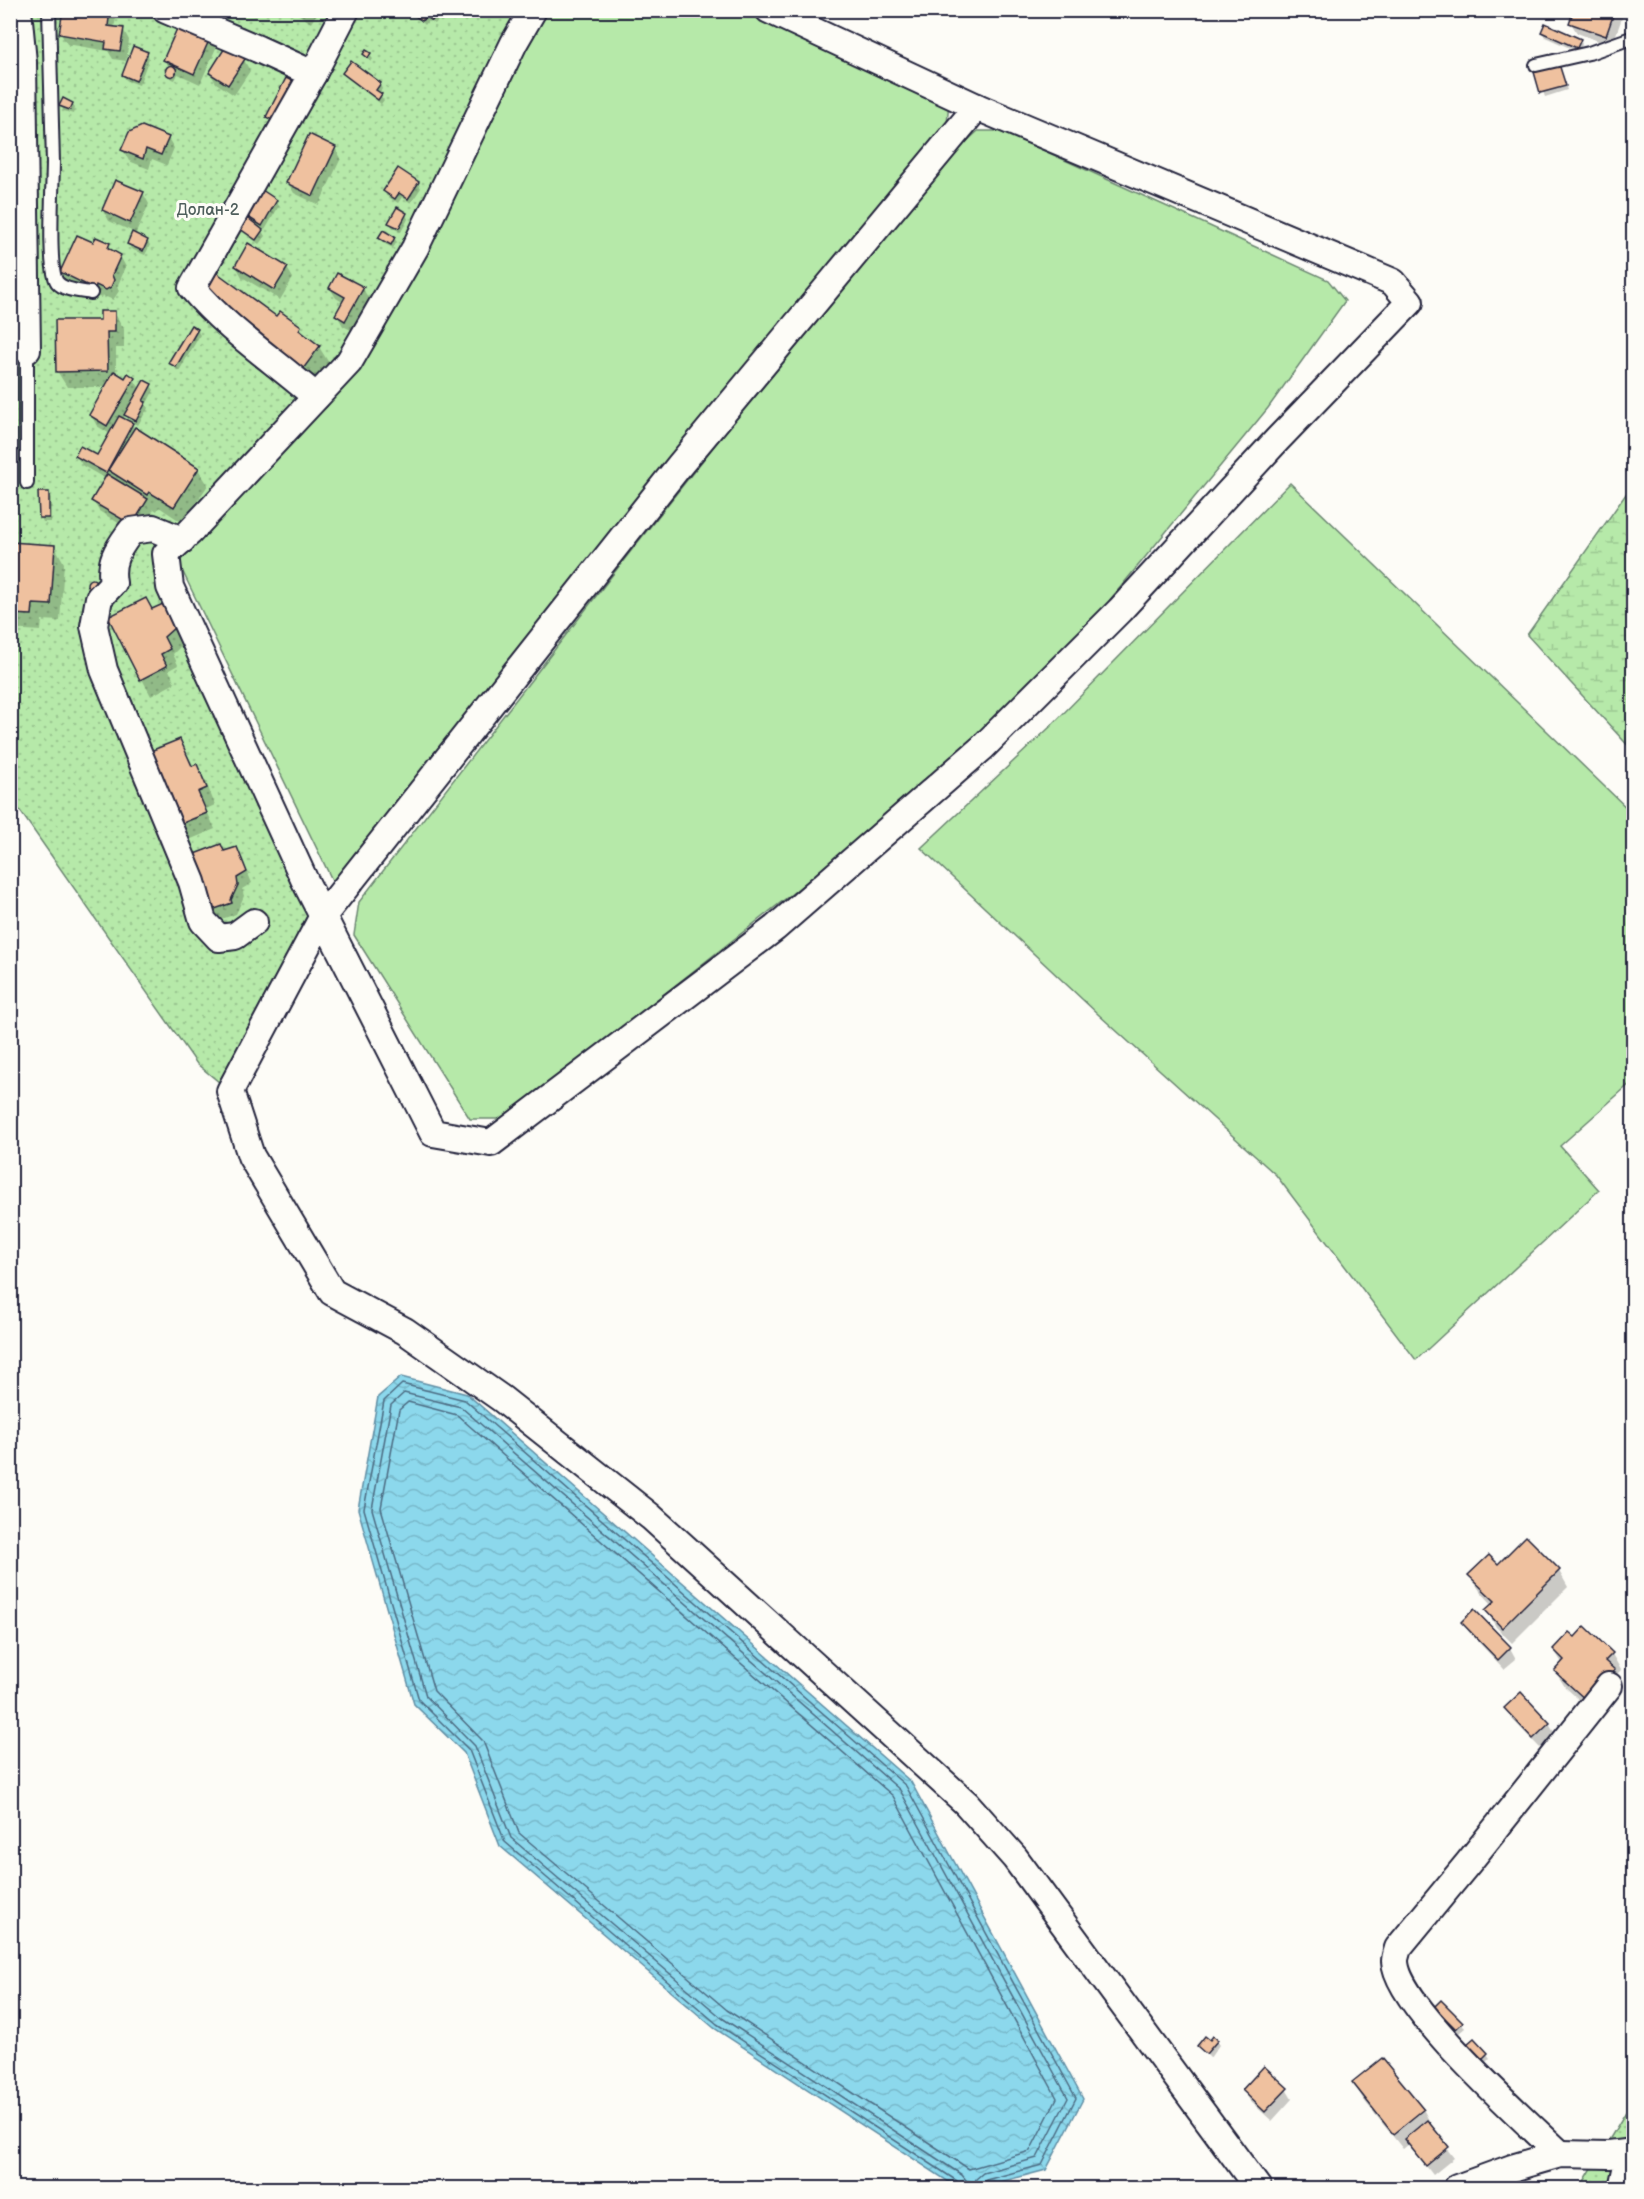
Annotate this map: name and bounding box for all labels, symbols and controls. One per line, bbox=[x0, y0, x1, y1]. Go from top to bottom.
park label: Долан-2 bbox=[177, 201, 240, 220]

